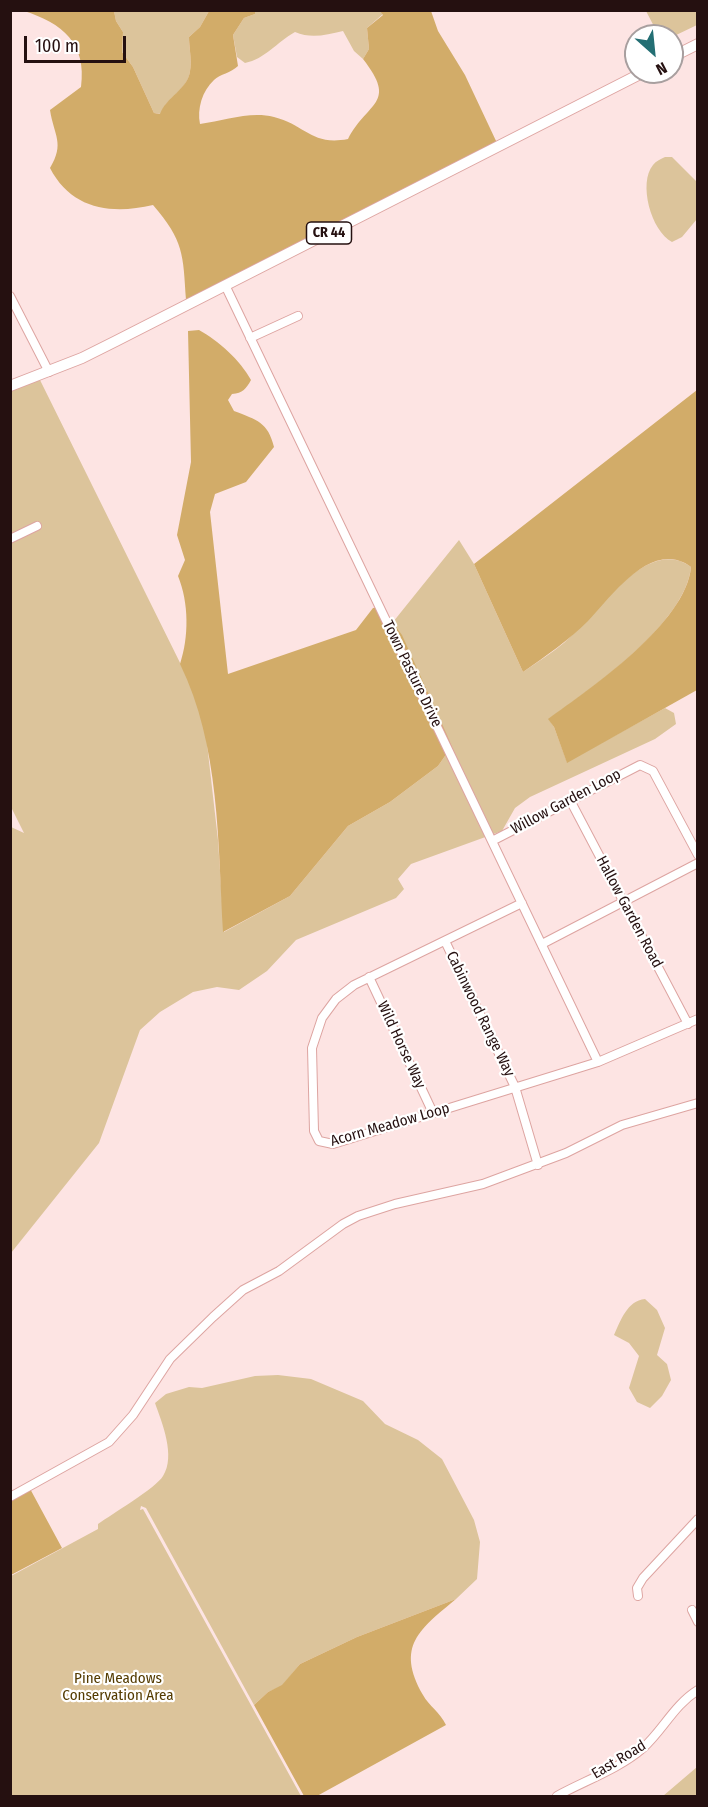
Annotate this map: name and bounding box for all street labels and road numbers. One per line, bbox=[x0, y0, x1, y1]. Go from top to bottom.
road number: CR 44 bbox=[306, 222, 352, 244]
street label: Town Pasture Drive bbox=[378, 618, 446, 730]
street label: Willow Garden Loop bbox=[508, 765, 624, 839]
street label: Hallow Garden Road bbox=[592, 853, 666, 971]
street label: Cabinwood Range Way bbox=[442, 948, 518, 1080]
street label: Wild Horse Way bbox=[373, 998, 429, 1092]
street label: Acorn Meadow Loop bbox=[328, 1099, 452, 1151]
street label: East Road bbox=[589, 1737, 649, 1783]

